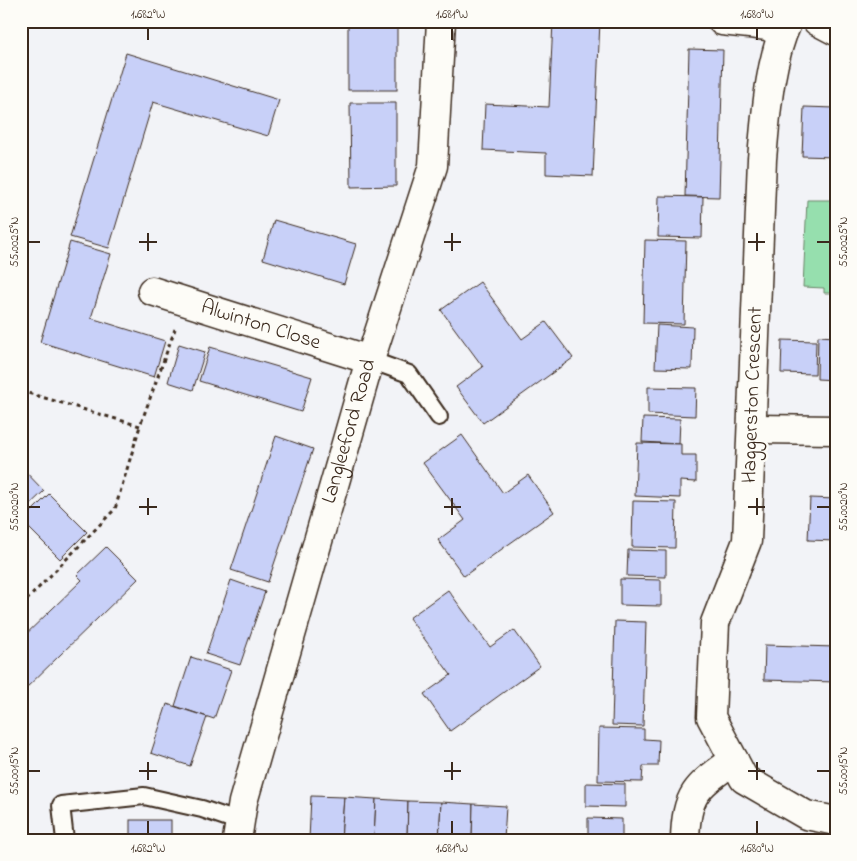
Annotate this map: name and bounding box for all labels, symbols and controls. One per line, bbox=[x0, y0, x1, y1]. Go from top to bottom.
text: 1.682°W bbox=[131, 6, 165, 24]
text: 1.681°W bbox=[436, 6, 468, 24]
text: 1.680°W bbox=[740, 6, 774, 24]
text: 55.0025°N bbox=[6, 217, 24, 267]
text: 55.0025°N bbox=[835, 217, 853, 267]
street label: Alwinton Close bbox=[197, 292, 325, 359]
street label: Haggerston Crescent bbox=[735, 306, 773, 484]
street label: Langleeford Road bbox=[314, 355, 385, 507]
text: 55.0020°N bbox=[6, 482, 24, 532]
text: 55.0020°N bbox=[835, 482, 853, 532]
text: 55.0015°N bbox=[6, 747, 24, 795]
text: 55.0015°N bbox=[835, 747, 853, 795]
text: 1.682°W bbox=[131, 840, 165, 858]
text: 1.681°W bbox=[436, 840, 468, 858]
text: 1.680°W bbox=[740, 840, 774, 858]

